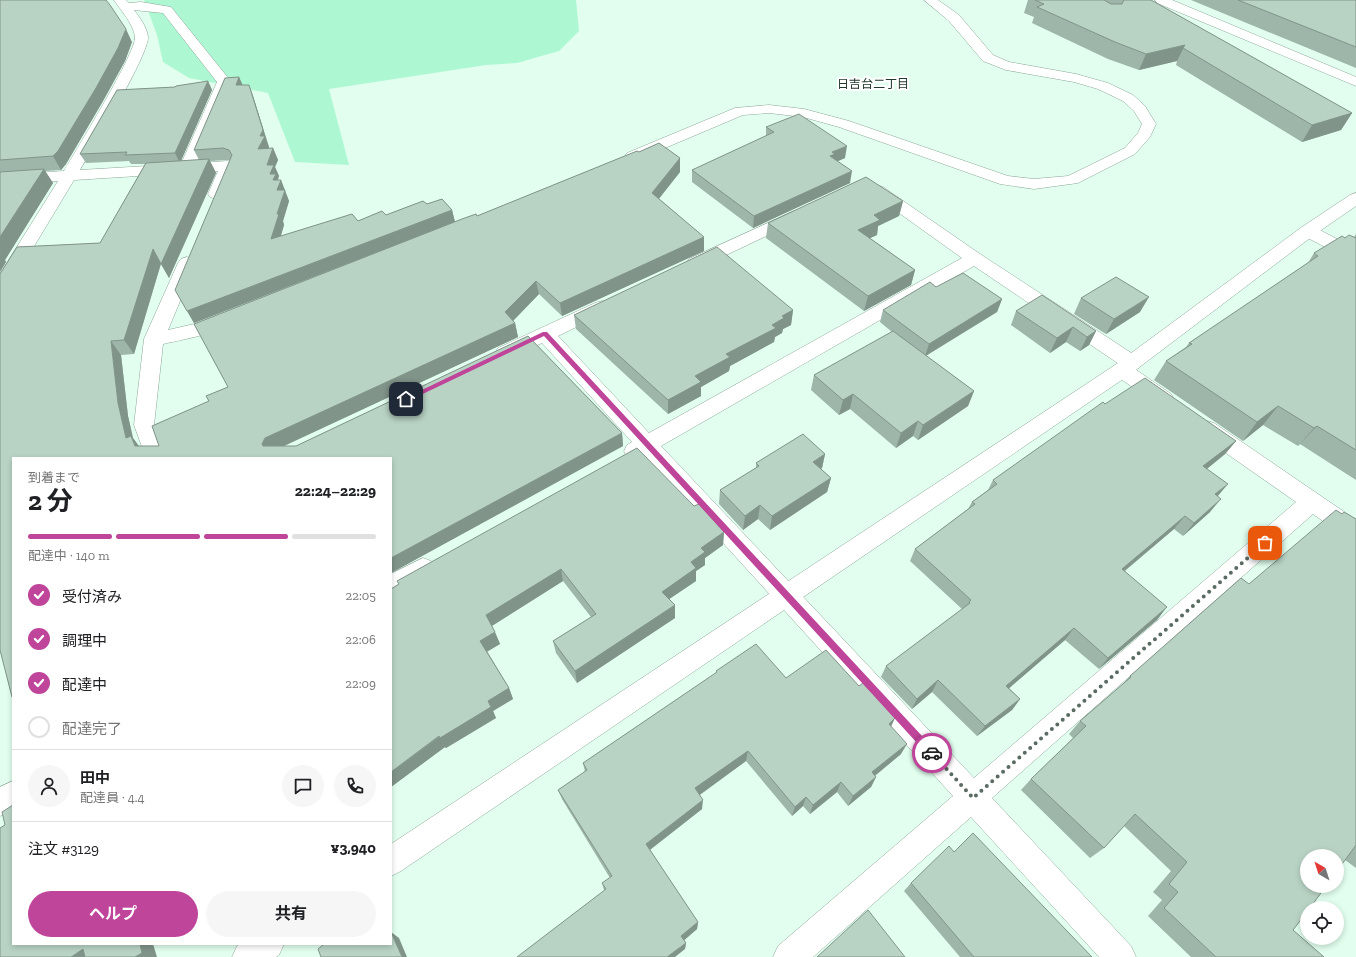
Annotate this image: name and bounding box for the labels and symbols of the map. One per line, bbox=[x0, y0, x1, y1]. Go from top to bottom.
district label: 日吉台二丁目 bbox=[837, 77, 909, 91]
pin bbox=[389, 382, 423, 416]
pin bbox=[1248, 526, 1282, 560]
courier bbox=[912, 733, 952, 773]
north arrow bbox=[1300, 849, 1344, 893]

